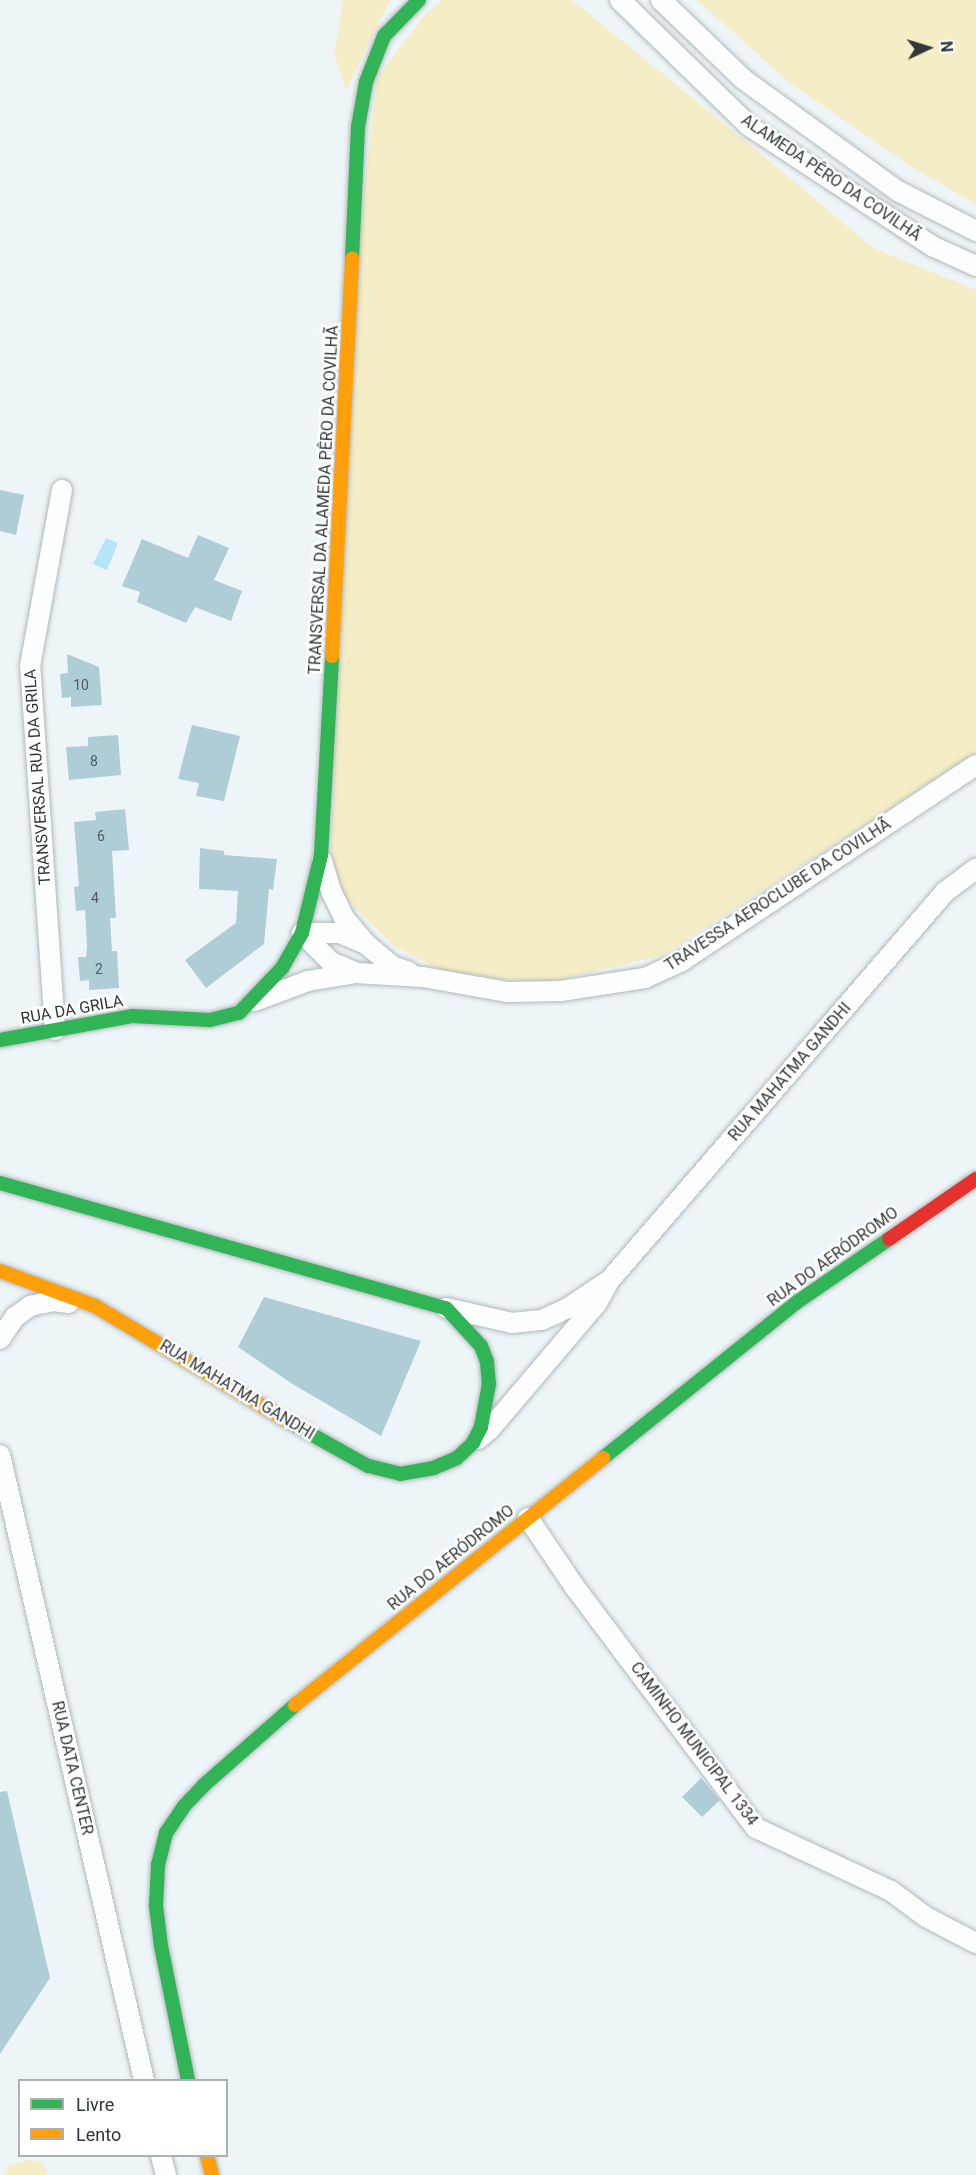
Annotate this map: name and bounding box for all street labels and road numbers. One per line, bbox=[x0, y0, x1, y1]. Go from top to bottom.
street label: ALAMEDA PÊRO DA COVILHÃ bbox=[738, 111, 924, 245]
street label: TRANSVERSAL DA ALAMEDA PÊRO DA COVILHÃ bbox=[305, 325, 343, 675]
street label: TRANSVERSAL RUA DA GRILA bbox=[21, 669, 55, 885]
street label: TRAVESSA AEROCLUBE DA COVILHÃ bbox=[661, 815, 895, 975]
street label: RUA DA GRILA bbox=[19, 992, 125, 1028]
street label: RUA MAHATMA GANDHI bbox=[725, 999, 855, 1145]
street label: RUA DO AERÓDROMO bbox=[764, 1203, 902, 1311]
street label: RUA MAHATMA GANDHI bbox=[156, 1336, 318, 1444]
street label: RUA DO AERÓDROMO bbox=[384, 1501, 518, 1615]
street label: CAMINHO MUNICIPAL 1334 bbox=[626, 1658, 762, 1830]
street label: RUA DATA CENTER bbox=[47, 1699, 97, 1837]

